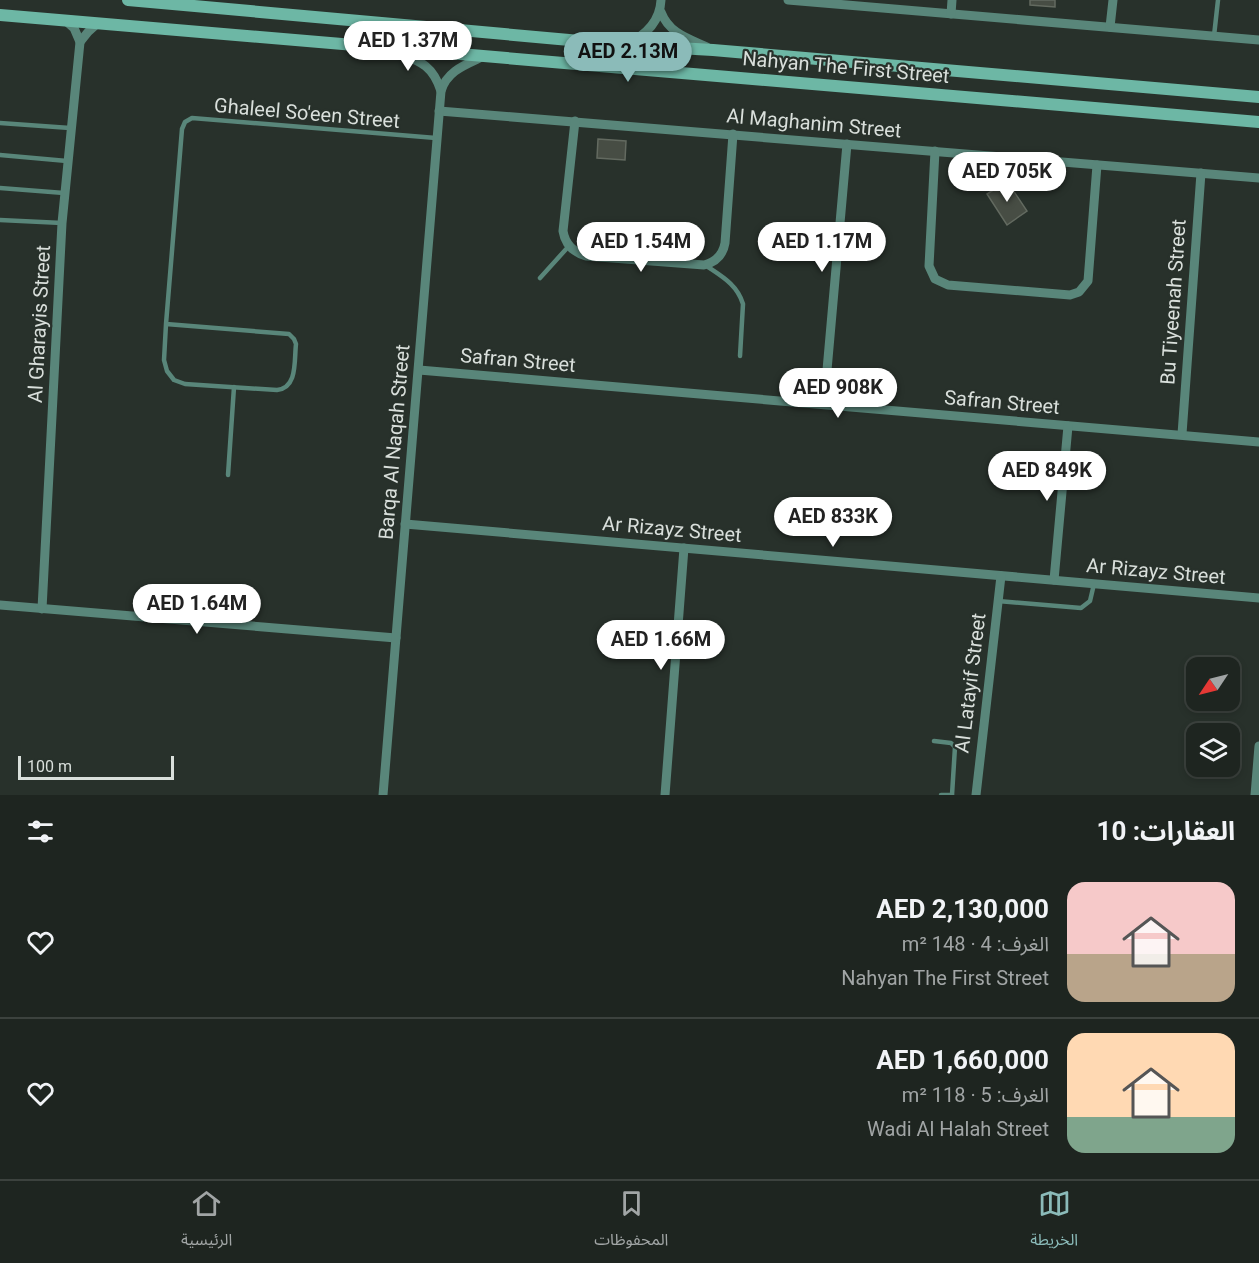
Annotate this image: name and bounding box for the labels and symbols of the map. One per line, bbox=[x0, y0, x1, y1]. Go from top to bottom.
pin: AED 1.37M bbox=[339, 21, 477, 72]
pin: AED 2.13M bbox=[559, 32, 697, 83]
street label: Nahyan The First Street bbox=[741, 46, 951, 88]
street label: Ghaleel So'een Street bbox=[213, 93, 401, 133]
street label: Al Maghanim Street bbox=[726, 103, 902, 143]
pin: AED 705K bbox=[945, 152, 1069, 203]
street label: Bu Tiyeenah Street bbox=[1155, 218, 1191, 386]
pin: AED 1.54M bbox=[572, 222, 710, 273]
pin: AED 1.17M bbox=[753, 222, 891, 273]
street label: Al Gharayis Street bbox=[23, 245, 55, 403]
street label: Barqa Al Naqah Street bbox=[373, 343, 415, 541]
street label: Safran Street bbox=[459, 343, 577, 377]
pin: AED 908K bbox=[776, 368, 900, 419]
street label: Safran Street bbox=[943, 385, 1061, 419]
pin: AED 849K bbox=[985, 451, 1109, 502]
pin: AED 833K bbox=[771, 497, 895, 548]
street label: Ar Rizayz Street bbox=[601, 511, 743, 547]
street label: Ar Rizayz Street bbox=[1085, 553, 1227, 589]
pin: AED 1.64M bbox=[128, 584, 266, 635]
street label: Al Latayif Street bbox=[950, 612, 990, 754]
pin: AED 1.66M bbox=[592, 620, 730, 671]
north arrow bbox=[1186, 657, 1240, 711]
scale bar bbox=[18, 753, 174, 780]

